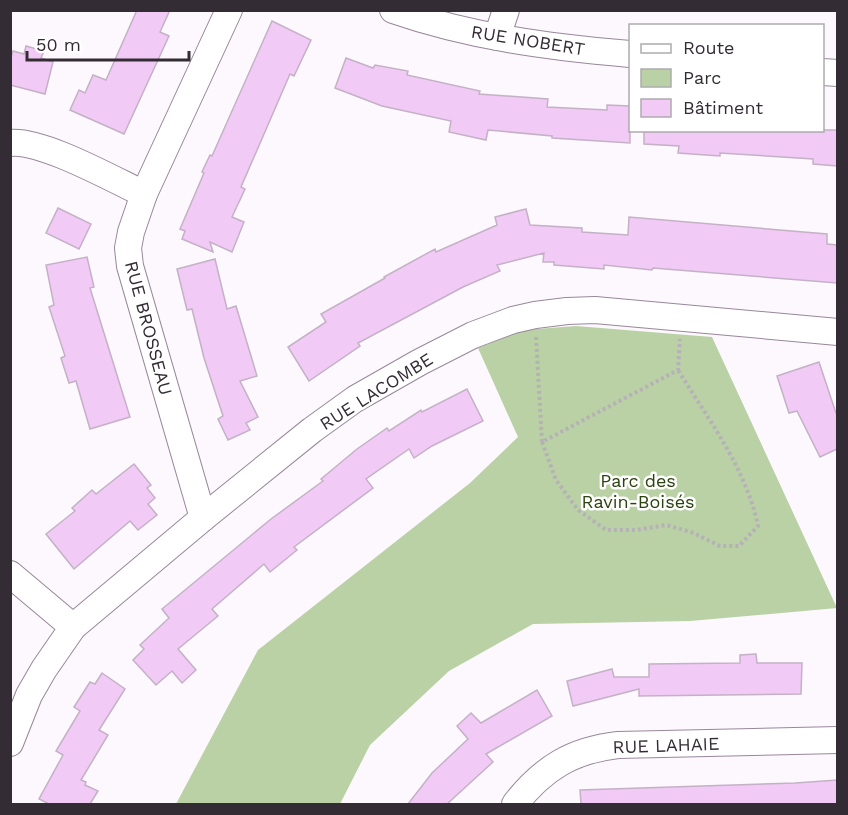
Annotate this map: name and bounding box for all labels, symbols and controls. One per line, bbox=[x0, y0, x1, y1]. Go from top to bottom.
street label: RUE NOBERT bbox=[470, 21, 586, 59]
scale bar bbox=[27, 24, 189, 62]
legend bbox=[629, 24, 824, 132]
text: 50 m bbox=[36, 34, 81, 55]
text: Route bbox=[683, 37, 735, 58]
text: Parc bbox=[683, 67, 721, 88]
text: Bâtiment bbox=[683, 97, 763, 118]
street label: RUE BROSSEAU bbox=[121, 259, 177, 397]
street label: RUE LACOMBE bbox=[316, 348, 436, 434]
park label: Parc des Ravin-Boisés bbox=[581, 470, 695, 512]
street label: RUE LAHAIE bbox=[612, 733, 720, 757]

